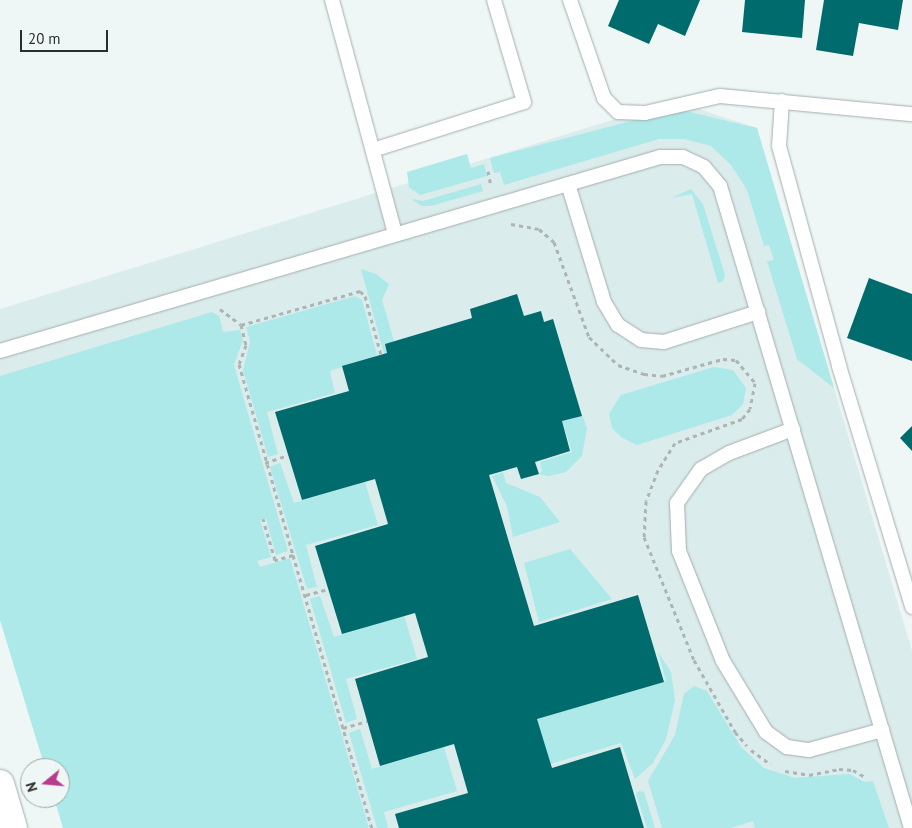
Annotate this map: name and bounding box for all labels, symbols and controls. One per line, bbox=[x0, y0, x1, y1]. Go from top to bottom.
scale bar bbox=[22, 20, 110, 52]
text: 20 m bbox=[28, 29, 61, 48]
north arrow bbox=[20, 758, 70, 808]
text: N bbox=[22, 780, 42, 794]

